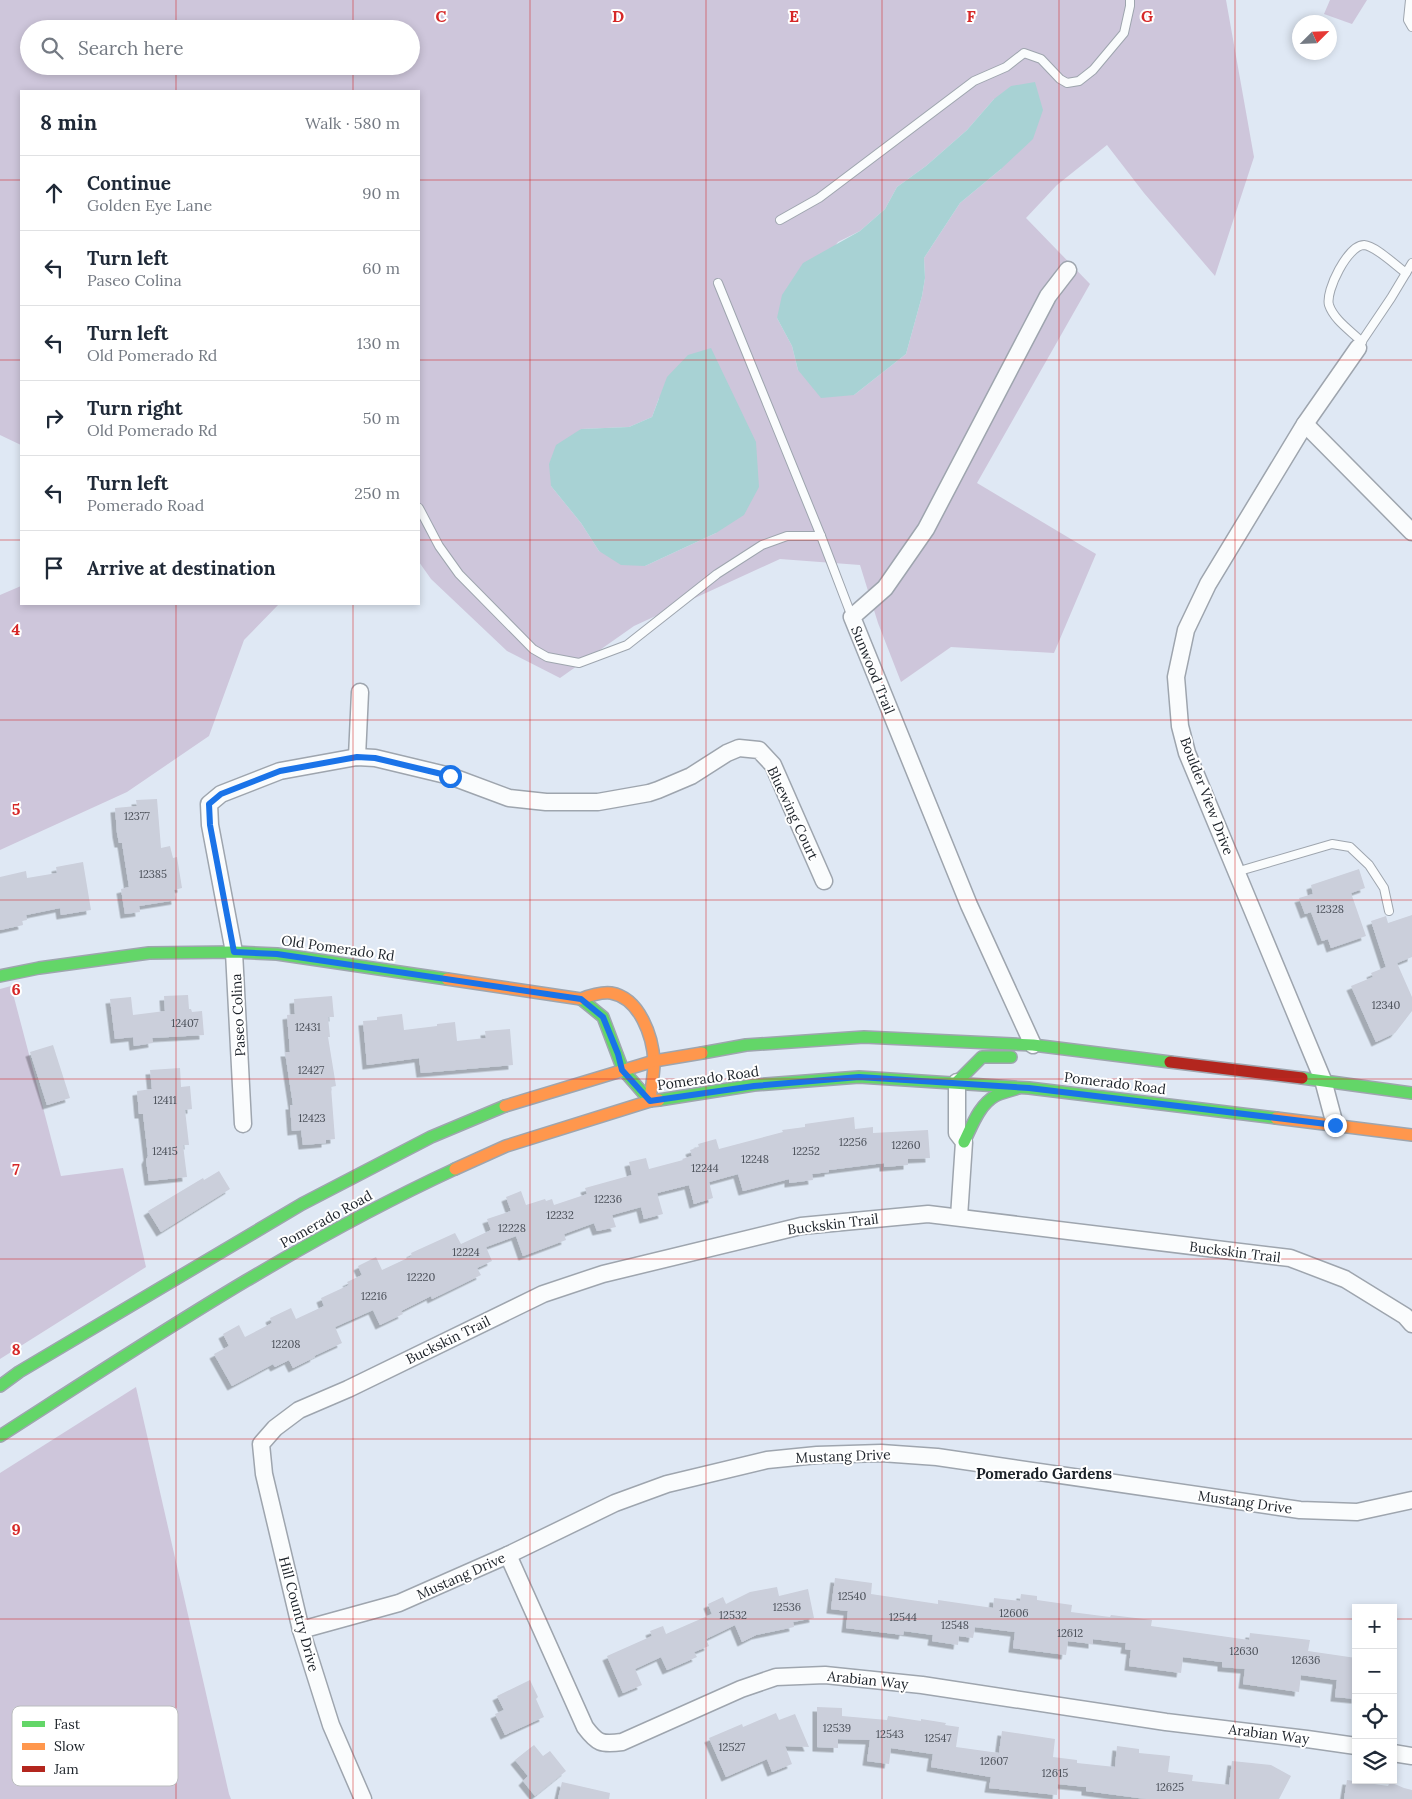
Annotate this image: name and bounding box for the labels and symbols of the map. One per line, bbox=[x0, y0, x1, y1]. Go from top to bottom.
text: C bbox=[435, 6, 447, 26]
text: D bbox=[612, 6, 624, 26]
text: E bbox=[789, 6, 799, 26]
text: F bbox=[966, 6, 976, 26]
text: G bbox=[1141, 6, 1153, 26]
north arrow bbox=[1292, 15, 1337, 60]
text: 4 bbox=[12, 619, 21, 639]
street label: Sunwood Trail bbox=[847, 623, 899, 717]
street label: Boulder View Drive bbox=[1176, 734, 1238, 858]
street label: Bluewing Court bbox=[763, 763, 823, 863]
route start bbox=[439, 765, 462, 788]
text: 5 bbox=[12, 799, 21, 819]
house number: 12377 bbox=[124, 809, 150, 823]
house number: 12385 bbox=[139, 867, 167, 881]
house number: 12328 bbox=[1316, 902, 1344, 916]
street label: Old Pomerado Rd bbox=[280, 931, 396, 965]
street label: Paseo Colina bbox=[227, 973, 249, 1057]
text: 6 bbox=[11, 979, 21, 999]
house number: 12340 bbox=[1372, 998, 1400, 1012]
house number: 12407 bbox=[171, 1016, 199, 1030]
house number: 12431 bbox=[295, 1020, 321, 1034]
street label: Pomerado Road bbox=[656, 1062, 760, 1094]
house number: 12427 bbox=[298, 1063, 324, 1077]
street label: Pomerado Road bbox=[1063, 1068, 1167, 1098]
house number: 12411 bbox=[153, 1093, 177, 1107]
house number: 12423 bbox=[298, 1111, 326, 1125]
route end bbox=[1324, 1114, 1347, 1137]
house number: 12256 bbox=[839, 1135, 867, 1149]
house number: 12260 bbox=[891, 1138, 921, 1152]
house number: 12415 bbox=[152, 1144, 178, 1158]
house number: 12252 bbox=[792, 1144, 820, 1158]
house number: 12248 bbox=[741, 1152, 769, 1166]
text: 7 bbox=[12, 1159, 20, 1179]
house number: 12244 bbox=[691, 1161, 719, 1175]
street label: Pomerado Road bbox=[277, 1186, 375, 1252]
house number: 12236 bbox=[594, 1192, 622, 1206]
house number: 12232 bbox=[546, 1208, 574, 1222]
street label: Buckskin Trail bbox=[786, 1209, 880, 1239]
house number: 12228 bbox=[498, 1221, 526, 1235]
street label: Buckskin Trail bbox=[1188, 1237, 1282, 1267]
house number: 12224 bbox=[452, 1245, 480, 1259]
house number: 12220 bbox=[407, 1270, 435, 1284]
house number: 12216 bbox=[361, 1289, 387, 1303]
street label: Buckskin Trail bbox=[403, 1312, 493, 1368]
house number: 12208 bbox=[272, 1337, 300, 1351]
text: 8 bbox=[11, 1339, 21, 1359]
street label: Mustang Drive bbox=[795, 1445, 891, 1467]
district label: Pomerado Gardens bbox=[976, 1464, 1112, 1483]
street label: Mustang Drive bbox=[1197, 1486, 1294, 1518]
text: 9 bbox=[11, 1519, 21, 1539]
street label: Mustang Drive bbox=[414, 1548, 509, 1604]
street label: Hill Country Drive bbox=[275, 1554, 323, 1674]
house number: 12540 bbox=[838, 1589, 867, 1603]
house number: 12536 bbox=[773, 1600, 801, 1614]
house number: 12606 bbox=[999, 1606, 1029, 1620]
house number: 12532 bbox=[719, 1608, 747, 1622]
house number: 12544 bbox=[889, 1610, 917, 1624]
house number: 12548 bbox=[941, 1618, 969, 1632]
house number: 12612 bbox=[1057, 1626, 1083, 1640]
house number: 12630 bbox=[1229, 1644, 1259, 1658]
house number: 12636 bbox=[1292, 1653, 1320, 1667]
street label: Arabian Way bbox=[826, 1667, 910, 1693]
legend bbox=[12, 1706, 178, 1786]
text: Fast bbox=[54, 1715, 81, 1733]
street label: Arabian Way bbox=[1227, 1720, 1311, 1748]
house number: 12539 bbox=[823, 1721, 851, 1735]
house number: 12543 bbox=[876, 1727, 904, 1741]
house number: 12547 bbox=[925, 1731, 951, 1745]
text: Slow bbox=[54, 1737, 86, 1755]
house number: 12527 bbox=[719, 1740, 745, 1754]
house number: 12607 bbox=[980, 1754, 1008, 1768]
text: Jam bbox=[53, 1760, 79, 1778]
house number: 12615 bbox=[1042, 1766, 1068, 1780]
house number: 12625 bbox=[1156, 1780, 1184, 1794]

